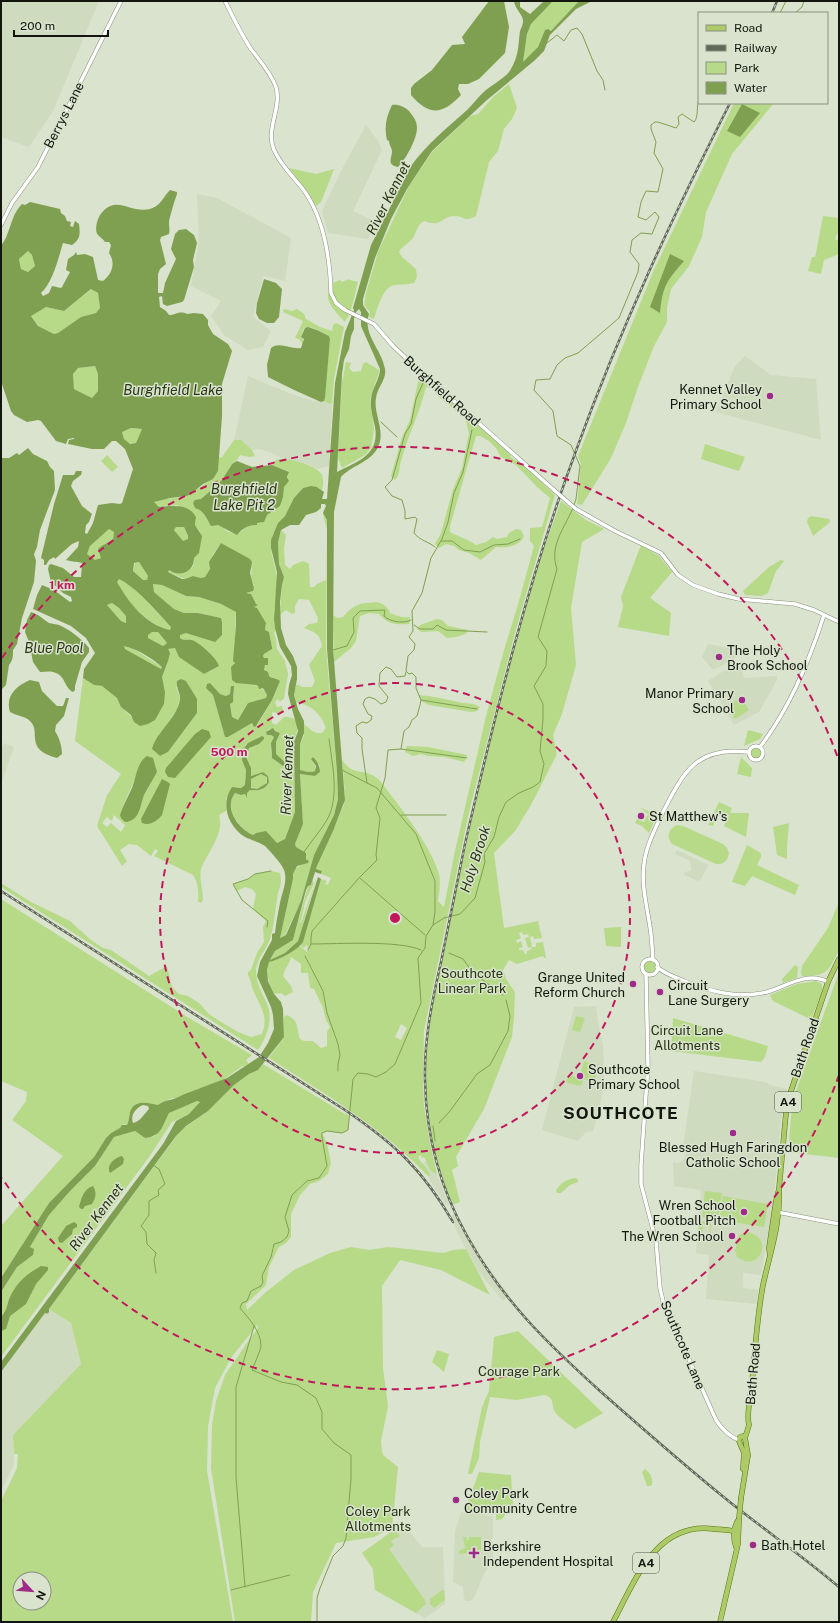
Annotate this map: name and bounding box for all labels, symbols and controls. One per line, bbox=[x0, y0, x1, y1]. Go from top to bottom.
scale bar bbox=[14, 12, 108, 38]
legend bbox=[698, 12, 828, 104]
text: 200 m bbox=[20, 19, 55, 33]
text: Road bbox=[734, 21, 762, 35]
text: Railway bbox=[734, 41, 778, 55]
text: Park bbox=[734, 61, 760, 75]
street label: Berrys Lane bbox=[41, 79, 87, 151]
text: Water bbox=[734, 81, 768, 95]
water label: River Kennet bbox=[363, 158, 414, 237]
street label: Burghfield Road bbox=[401, 353, 483, 429]
water label: Burghfield Lake bbox=[123, 382, 223, 398]
place label: Kennet Valley Primary School bbox=[670, 382, 762, 412]
marker: Kennet Valley Primary School bbox=[765, 391, 775, 401]
water label: Burghfield Lake Pit 2 bbox=[211, 481, 277, 513]
text: 1 km bbox=[49, 578, 75, 592]
water label: Blue Pool bbox=[24, 640, 84, 656]
place label: The Holy Brook School bbox=[727, 643, 808, 673]
marker: The Holy Brook School bbox=[714, 652, 724, 662]
place label: Manor Primary School bbox=[645, 686, 734, 716]
marker: Manor Primary School bbox=[737, 695, 747, 705]
water label: River Kennet bbox=[278, 734, 296, 815]
text: 500 m bbox=[211, 745, 248, 759]
place label: St Matthew's bbox=[649, 809, 727, 824]
marker: St Matthew's bbox=[636, 811, 646, 821]
water label: Holy Brook bbox=[457, 823, 493, 894]
centre of rings bbox=[388, 911, 402, 925]
park label: Southcote Linear Park bbox=[438, 966, 506, 996]
place label: Grange United Reform Church bbox=[534, 970, 625, 1000]
place label: Circuit Lane Surgery bbox=[668, 978, 749, 1008]
marker: Grange United Reform Church bbox=[628, 979, 638, 989]
marker: Circuit Lane Surgery bbox=[655, 987, 665, 997]
street label: Bath Road bbox=[788, 1016, 822, 1080]
park label: Circuit Lane Allotments bbox=[651, 1023, 723, 1053]
place label: Southcote Primary School bbox=[588, 1062, 680, 1092]
marker: Southcote Primary School bbox=[575, 1071, 585, 1081]
road number: A4 bbox=[775, 1092, 801, 1112]
district label: SOUTHCOTE bbox=[563, 1103, 679, 1123]
marker: Blessed Hugh Faringdon Catholic School bbox=[728, 1128, 738, 1138]
place label: Blessed Hugh Faringdon Catholic School bbox=[659, 1140, 807, 1170]
water label: River Kennet bbox=[66, 1180, 127, 1254]
place label: Wren School Football Pitch bbox=[652, 1198, 736, 1228]
marker: Wren School Football Pitch bbox=[739, 1207, 749, 1217]
place label: The Wren School bbox=[622, 1229, 724, 1244]
marker: The Wren School bbox=[727, 1231, 737, 1241]
street label: Southcote Lane bbox=[658, 1298, 708, 1392]
street label: Bath Road bbox=[743, 1342, 763, 1406]
park label: Courage Park bbox=[478, 1364, 560, 1379]
place label: Coley Park Community Centre bbox=[464, 1486, 577, 1516]
marker: Coley Park Community Centre bbox=[451, 1495, 461, 1505]
park label: Coley Park Allotments bbox=[345, 1504, 411, 1534]
place label: Bath Hotel bbox=[761, 1538, 826, 1553]
place label: Berkshire Independent Hospital bbox=[483, 1539, 613, 1569]
marker: Bath Hotel bbox=[748, 1540, 758, 1550]
marker: Berkshire Independent Hospital bbox=[468, 1547, 480, 1559]
road number: A4 bbox=[633, 1553, 659, 1573]
north arrow bbox=[12, 1571, 52, 1611]
text: N bbox=[34, 1589, 48, 1602]

